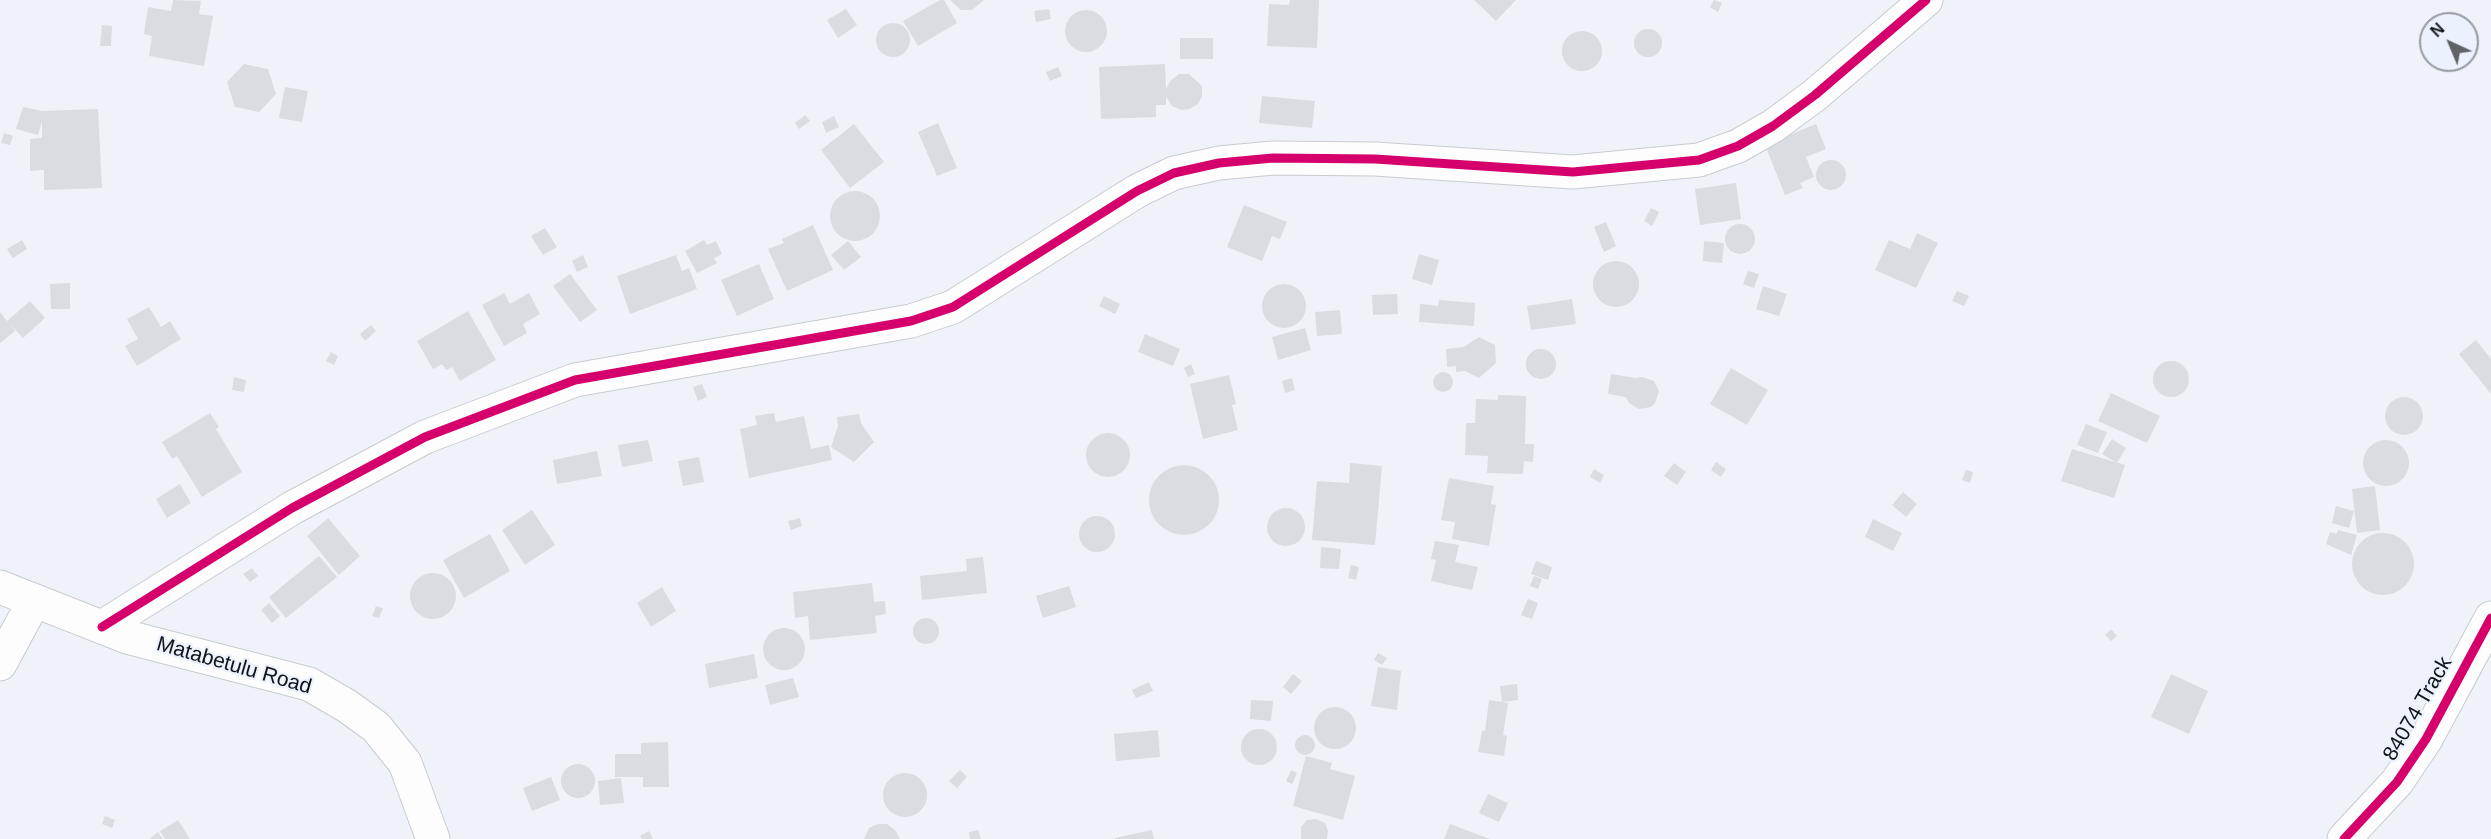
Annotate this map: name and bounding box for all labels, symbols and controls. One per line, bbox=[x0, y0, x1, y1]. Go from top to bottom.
north arrow bbox=[2419, 12, 2479, 72]
text: N bbox=[2427, 20, 2448, 40]
street label: Matabetulu Road bbox=[154, 632, 314, 700]
street label: 84074 Track bbox=[2378, 652, 2458, 766]

